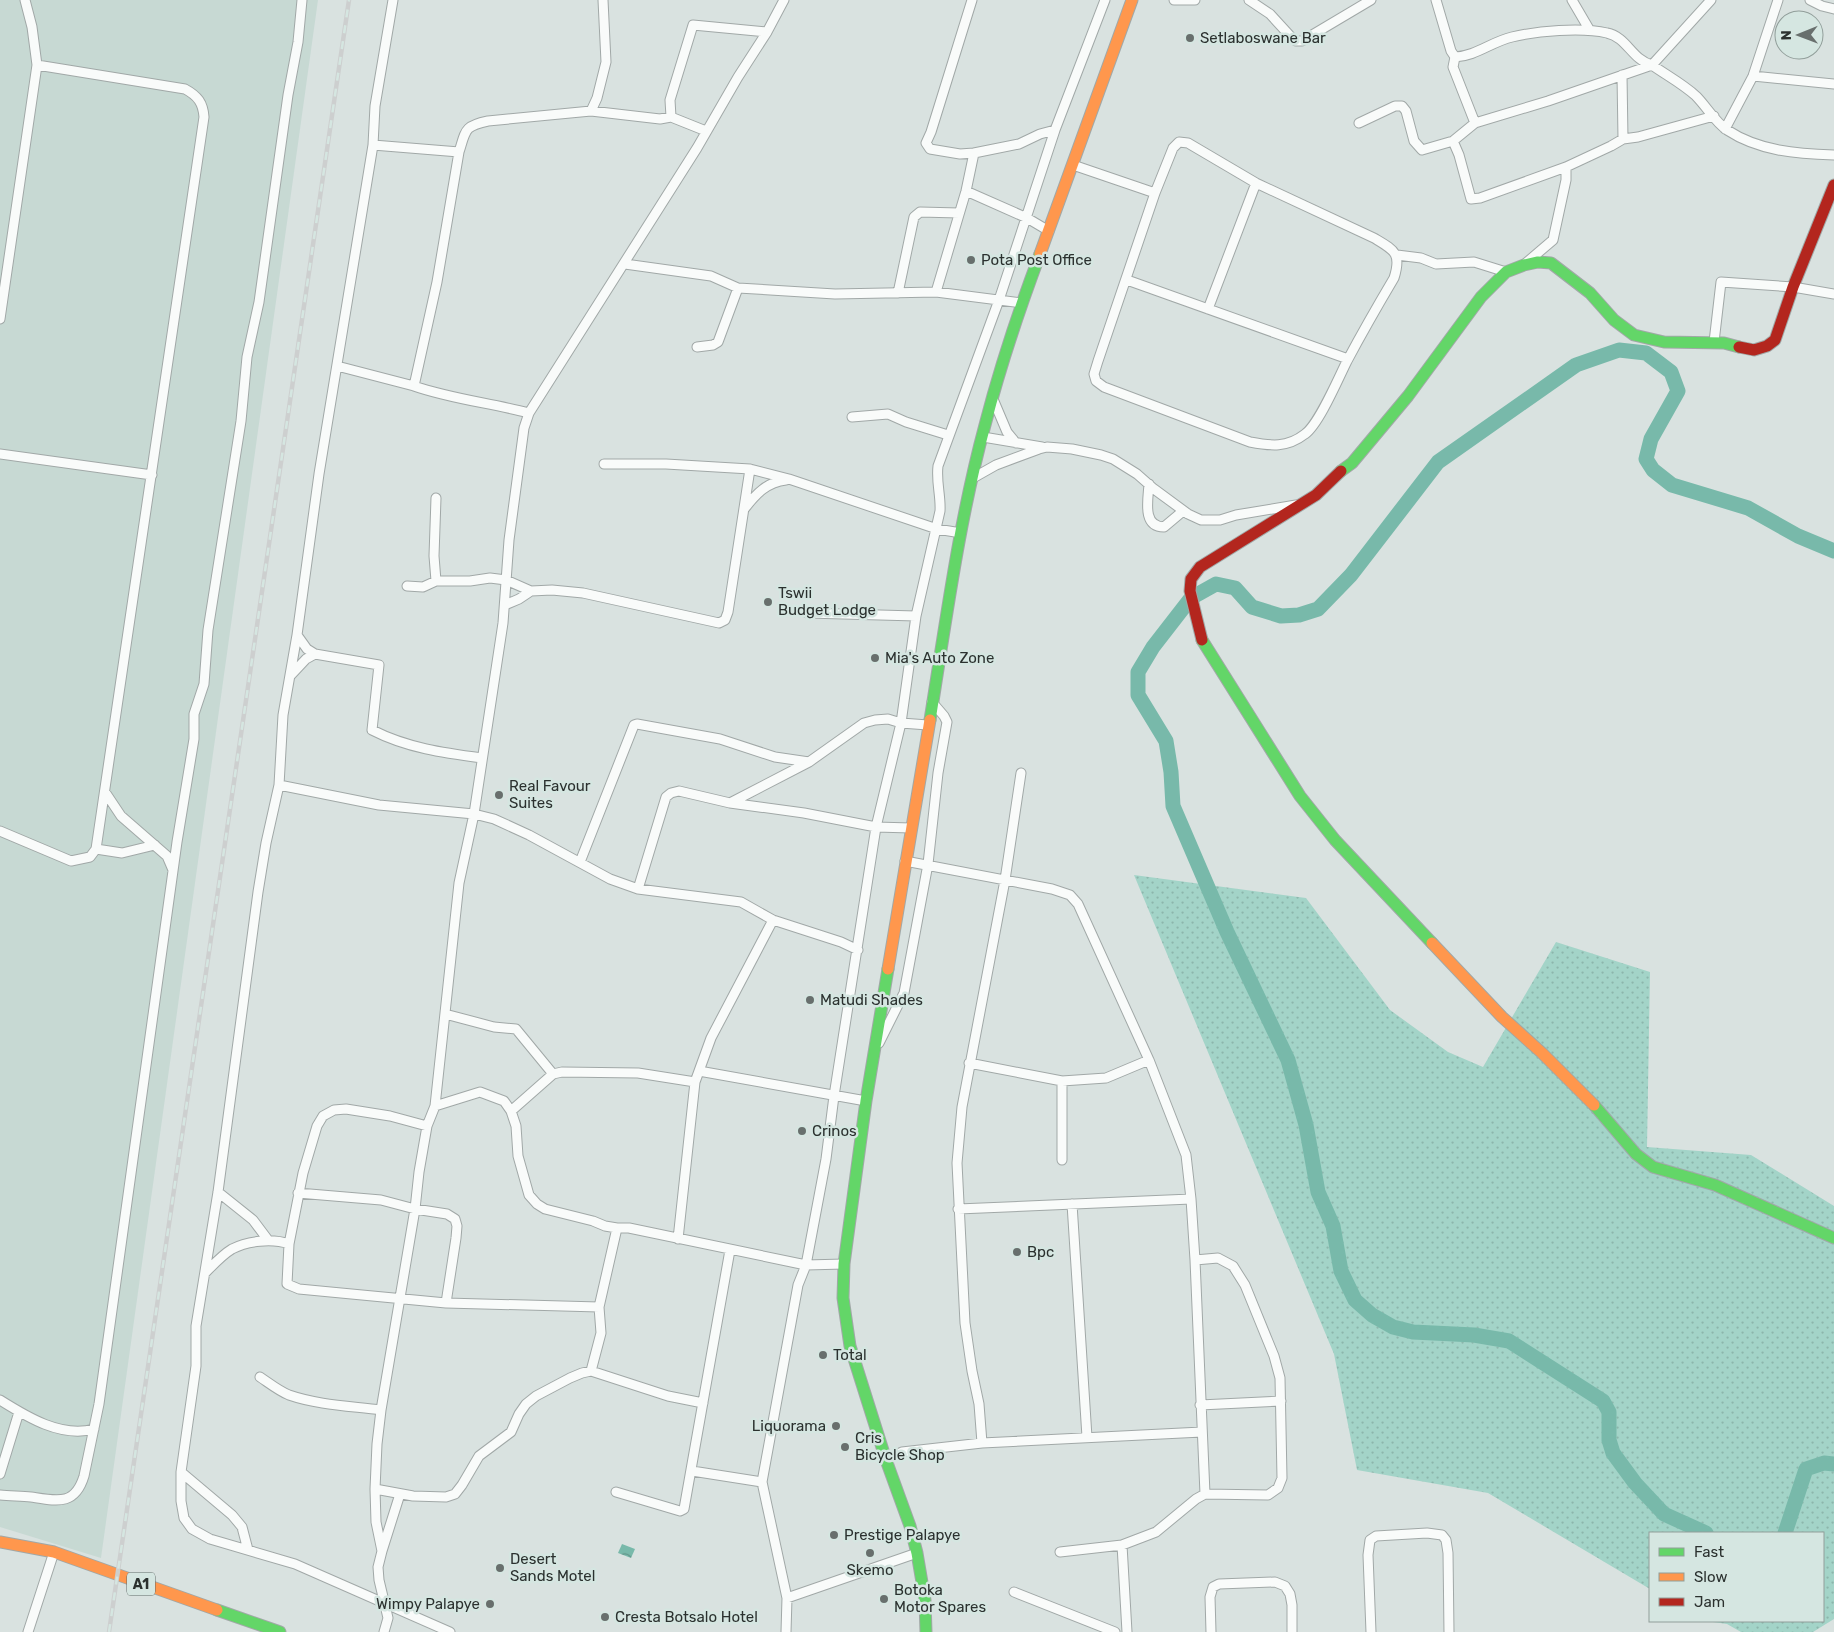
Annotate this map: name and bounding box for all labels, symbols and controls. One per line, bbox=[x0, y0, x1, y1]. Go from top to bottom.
north arrow bbox=[1774, 10, 1824, 60]
place label: Setlaboswane Bar bbox=[1200, 29, 1326, 47]
text: N bbox=[1778, 30, 1795, 40]
marker: Setlaboswane Bar bbox=[1184, 32, 1196, 44]
place label: Pota Post Office bbox=[981, 251, 1092, 269]
marker: Pota Post Office bbox=[965, 254, 977, 266]
place label: Tswii Budget Lodge bbox=[778, 584, 876, 619]
marker: Tswii Budget Lodge bbox=[762, 596, 774, 608]
place label: Mia's Auto Zone bbox=[885, 649, 994, 667]
marker: Mia's Auto Zone bbox=[869, 652, 881, 664]
place label: Real Favour Suites bbox=[509, 777, 591, 812]
marker: Real Favour Suites bbox=[493, 789, 505, 801]
place label: Matudi Shades bbox=[820, 991, 923, 1009]
marker: Matudi Shades bbox=[804, 994, 816, 1006]
place label: Crinos bbox=[812, 1122, 857, 1140]
marker: Crinos bbox=[796, 1125, 808, 1137]
place label: Bpc bbox=[1027, 1243, 1054, 1261]
marker: Bpc bbox=[1011, 1246, 1023, 1258]
place label: Total bbox=[833, 1346, 867, 1364]
marker: Total bbox=[817, 1349, 829, 1361]
place label: Liquorama bbox=[752, 1417, 826, 1435]
marker: Liquorama bbox=[830, 1420, 842, 1432]
place label: Cris Bicycle Shop bbox=[855, 1429, 945, 1464]
marker: Cris Bicycle Shop bbox=[839, 1441, 851, 1453]
place label: Prestige Palapye bbox=[844, 1526, 961, 1544]
marker: Prestige Palapye bbox=[828, 1529, 840, 1541]
legend bbox=[1649, 1532, 1824, 1622]
text: Fast bbox=[1694, 1543, 1724, 1561]
marker: Skemo bbox=[864, 1547, 876, 1559]
place label: Desert Sands Motel bbox=[510, 1550, 595, 1585]
place label: Skemo bbox=[846, 1561, 894, 1579]
marker: Desert Sands Motel bbox=[494, 1562, 506, 1574]
text: Slow bbox=[1694, 1568, 1727, 1586]
road number: A1 bbox=[127, 1572, 155, 1596]
place label: Botoka Motor Spares bbox=[894, 1581, 986, 1616]
marker: Botoka Motor Spares bbox=[878, 1593, 890, 1605]
text: Jam bbox=[1694, 1593, 1725, 1611]
place label: Wimpy Palapye bbox=[376, 1595, 480, 1613]
marker: Wimpy Palapye bbox=[484, 1598, 496, 1610]
place label: Cresta Botsalo Hotel bbox=[615, 1608, 758, 1626]
marker: Cresta Botsalo Hotel bbox=[599, 1611, 611, 1623]

